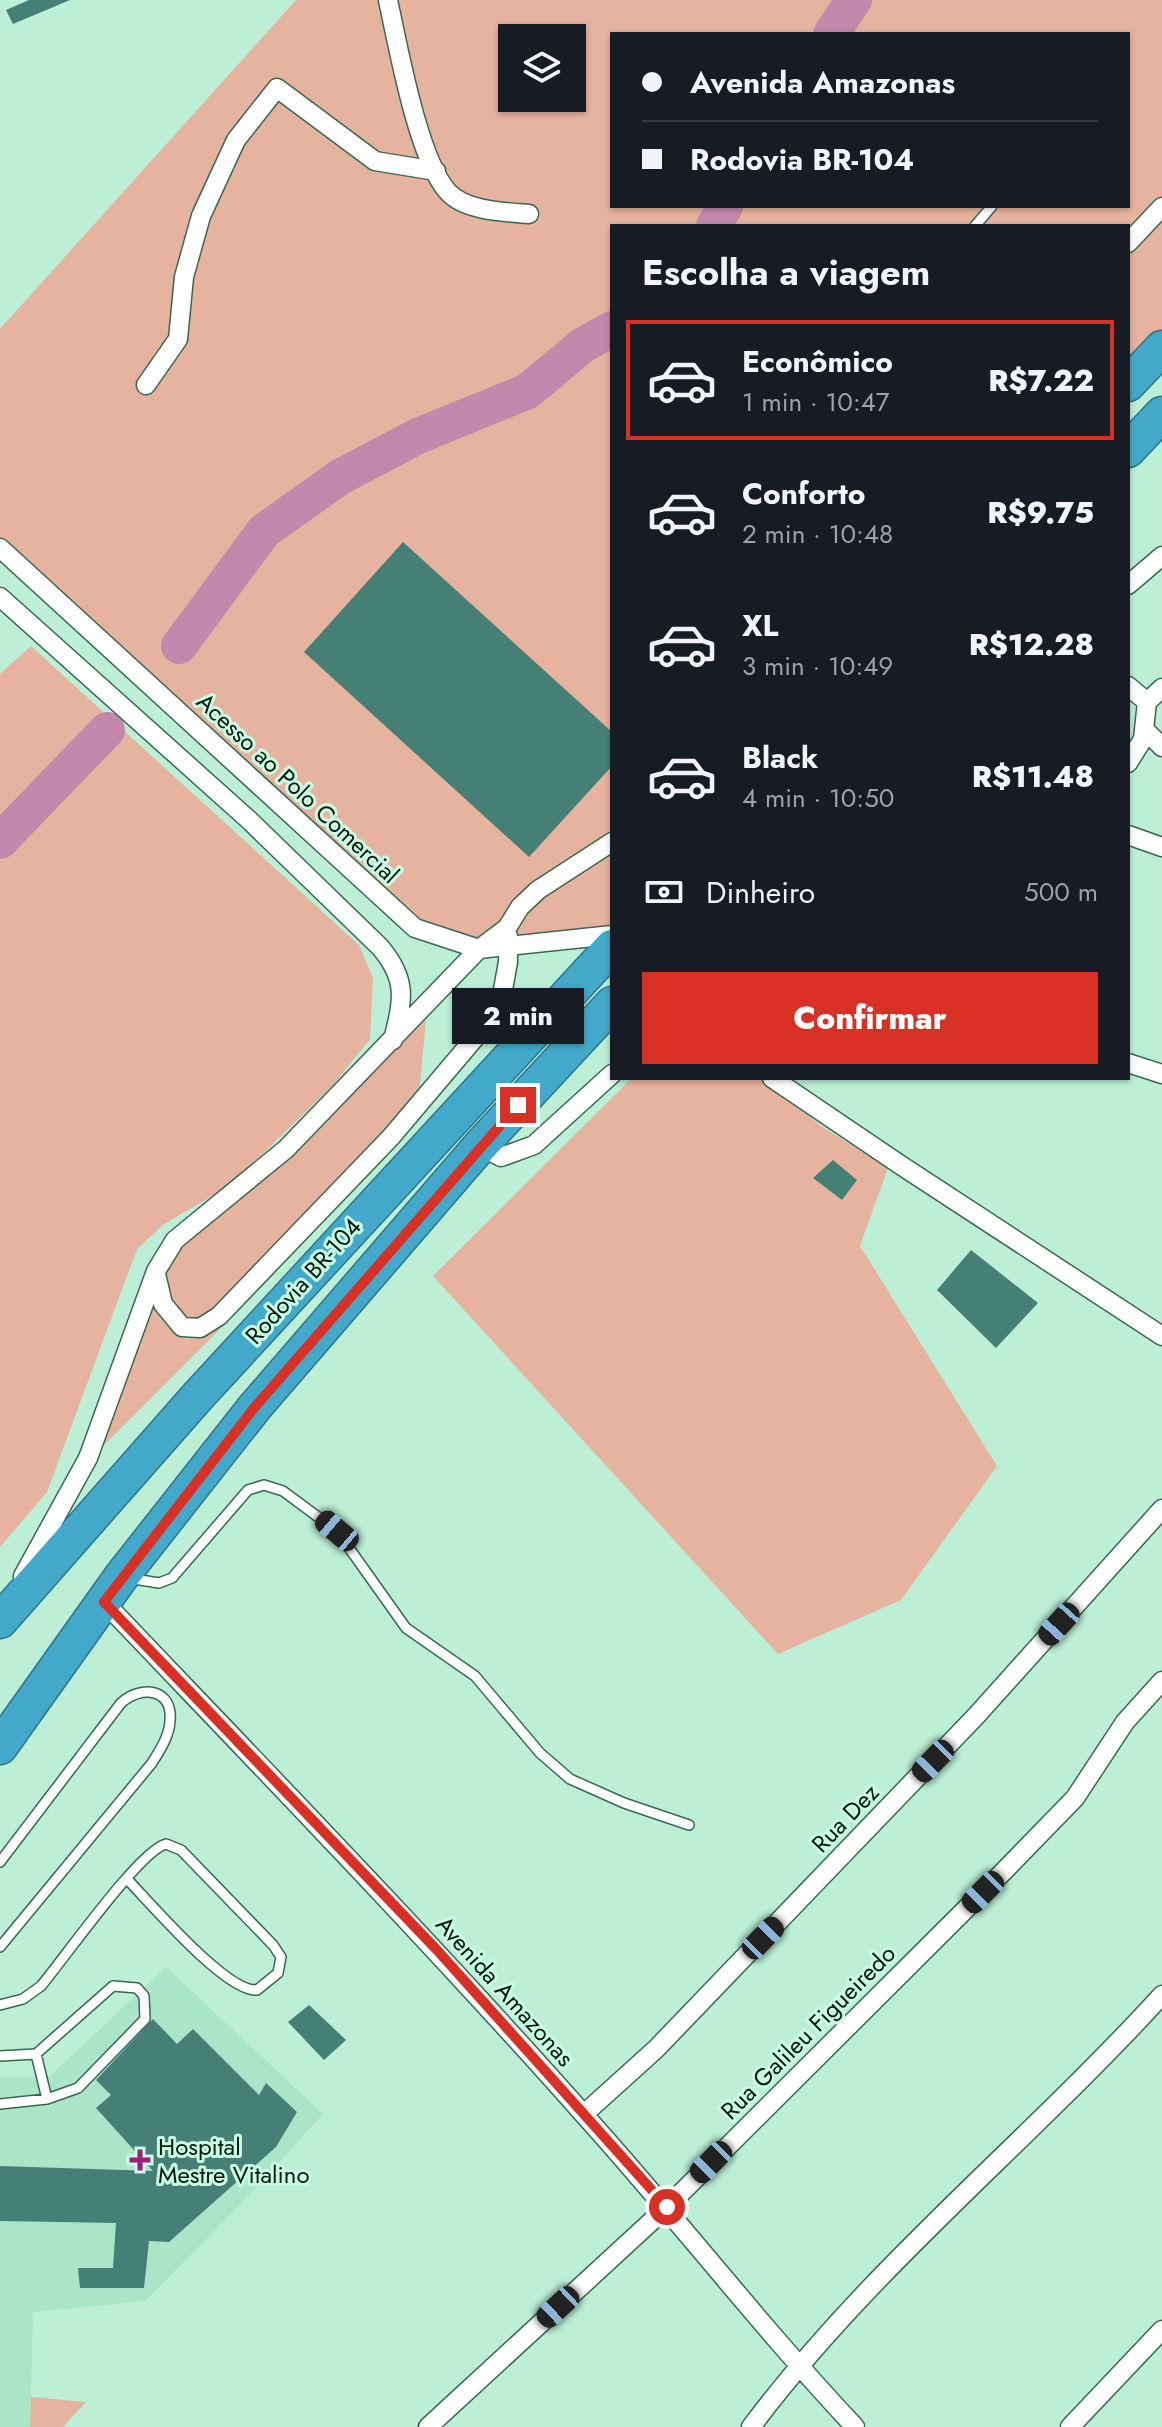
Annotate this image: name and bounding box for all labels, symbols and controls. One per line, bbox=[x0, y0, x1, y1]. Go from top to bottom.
map controls bbox=[498, 24, 586, 112]
button: layers bbox=[498, 24, 586, 112]
text: Avenida Amazonas bbox=[690, 61, 955, 104]
text: Rodovia BR-104 bbox=[690, 138, 914, 181]
text: Escolha a viagem bbox=[642, 246, 930, 298]
text: Econômico bbox=[742, 340, 893, 383]
icon: car bbox=[646, 344, 718, 416]
text: R$7.22 bbox=[988, 359, 1094, 402]
text: 1 min · 10:47 bbox=[742, 383, 890, 421]
text: Conforto bbox=[742, 472, 866, 515]
icon: car bbox=[646, 476, 718, 548]
text: R$9.75 bbox=[987, 491, 1094, 534]
text: 2 min · 10:48 bbox=[742, 515, 893, 553]
text: XL bbox=[742, 604, 778, 647]
icon: car bbox=[646, 608, 718, 680]
text: R$12.28 bbox=[969, 623, 1094, 666]
text: 3 min · 10:49 bbox=[742, 647, 893, 685]
street label: Acesso ao Polo Comercial bbox=[189, 685, 407, 891]
text: Black bbox=[742, 736, 818, 779]
icon: car bbox=[646, 740, 718, 812]
text: R$11.48 bbox=[972, 755, 1094, 798]
text: 4 min · 10:50 bbox=[742, 779, 894, 817]
icon: cash bbox=[642, 870, 686, 914]
text: Dinheiro bbox=[706, 871, 815, 914]
text: 500 m bbox=[1024, 873, 1098, 911]
button: Confirmar bbox=[642, 972, 1098, 1064]
callout: 2 min bbox=[452, 989, 584, 1045]
text: 2 min bbox=[483, 997, 553, 1035]
route end bbox=[500, 1087, 536, 1123]
street label: Rodovia BR-104 bbox=[237, 1210, 369, 1352]
car bbox=[311, 1506, 363, 1556]
car bbox=[1034, 1598, 1084, 1650]
car bbox=[908, 1735, 958, 1787]
street label: Rua Dez bbox=[803, 1776, 887, 1860]
car bbox=[958, 1867, 1008, 1917]
street label: Avenida Amazonas bbox=[428, 1908, 582, 2074]
car bbox=[738, 1912, 788, 1964]
street label: Rua Galileu Figueiredo bbox=[713, 1937, 903, 2127]
place label: Hospital Mestre Vitalino bbox=[158, 2129, 310, 2192]
car bbox=[686, 2137, 736, 2187]
marker: Hospital Mestre Vitalino bbox=[129, 2149, 151, 2171]
route start bbox=[649, 2189, 685, 2225]
car bbox=[532, 2282, 584, 2332]

